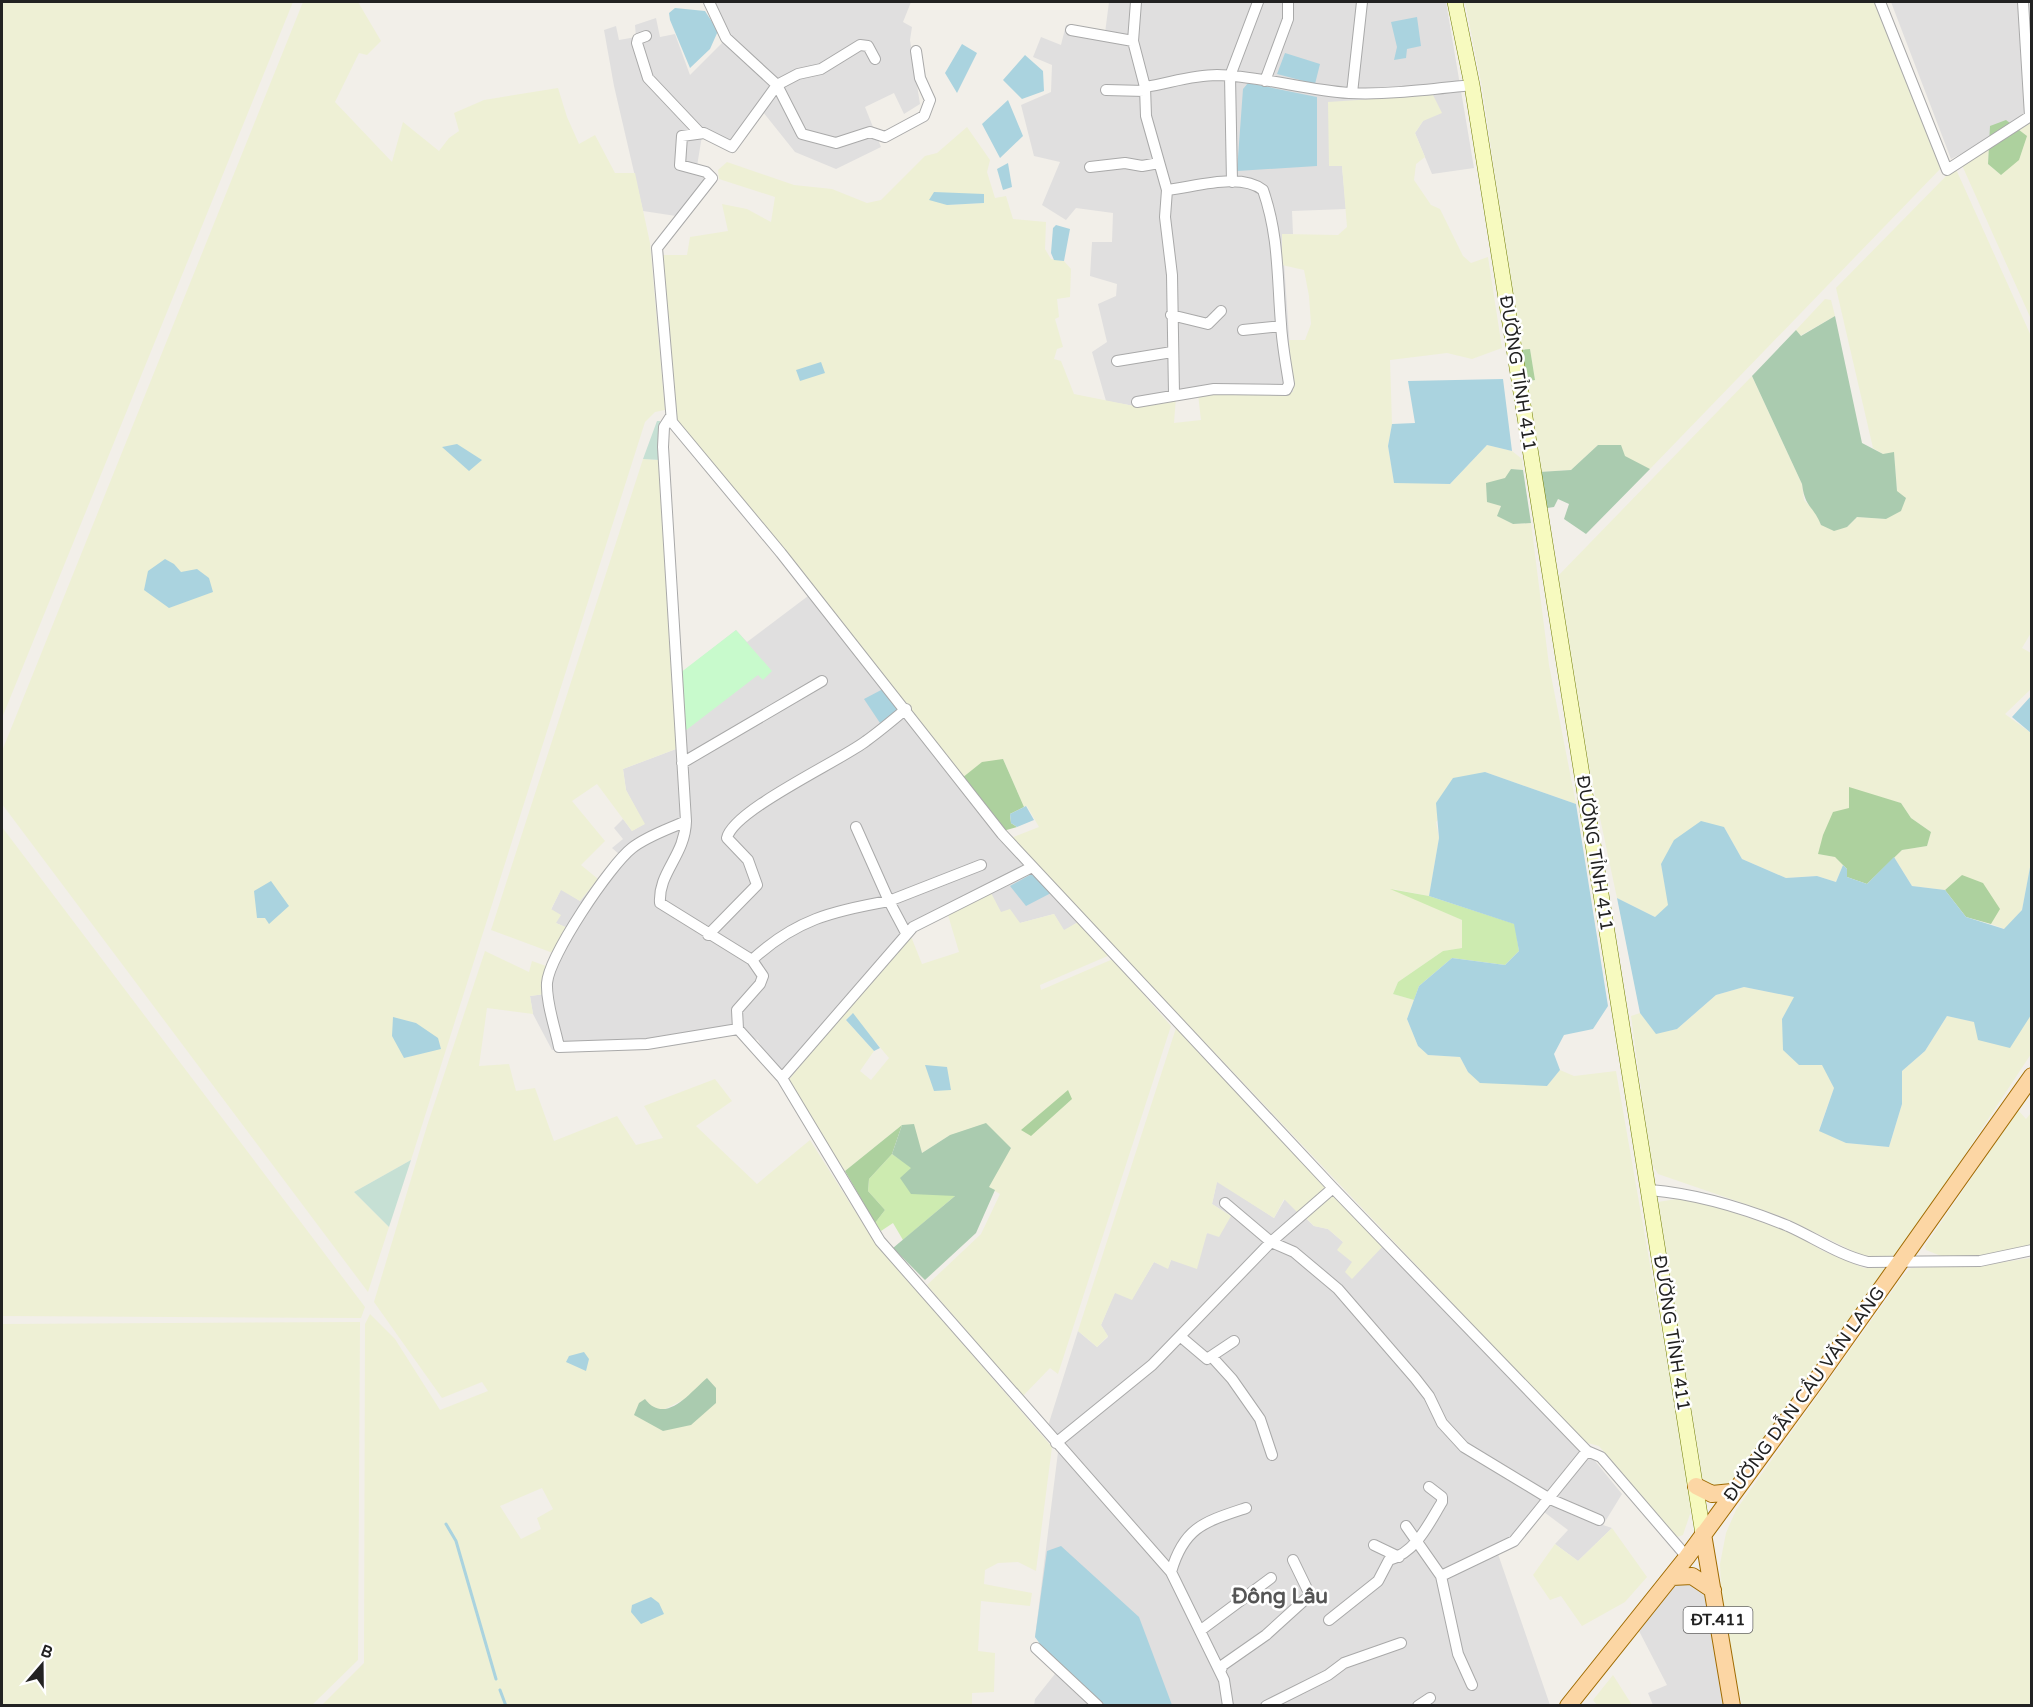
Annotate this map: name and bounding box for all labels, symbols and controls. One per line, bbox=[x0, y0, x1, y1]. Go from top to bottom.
street label: ĐƯỜNG TỈNH 411 bbox=[1495, 294, 1541, 452]
street label: ĐƯỜNG TỈNH 411 bbox=[1572, 774, 1618, 932]
street label: ĐƯỜNG TỈNH 411 bbox=[1649, 1254, 1695, 1412]
street label: ĐƯỜNG DẪN CẦU VĂN LANG bbox=[1719, 1282, 1889, 1506]
district label: Đông Lâu bbox=[1231, 1584, 1328, 1609]
road number: ĐT.411 bbox=[1684, 1607, 1752, 1633]
north arrow bbox=[12, 1635, 72, 1695]
text: B bbox=[38, 1641, 55, 1663]

